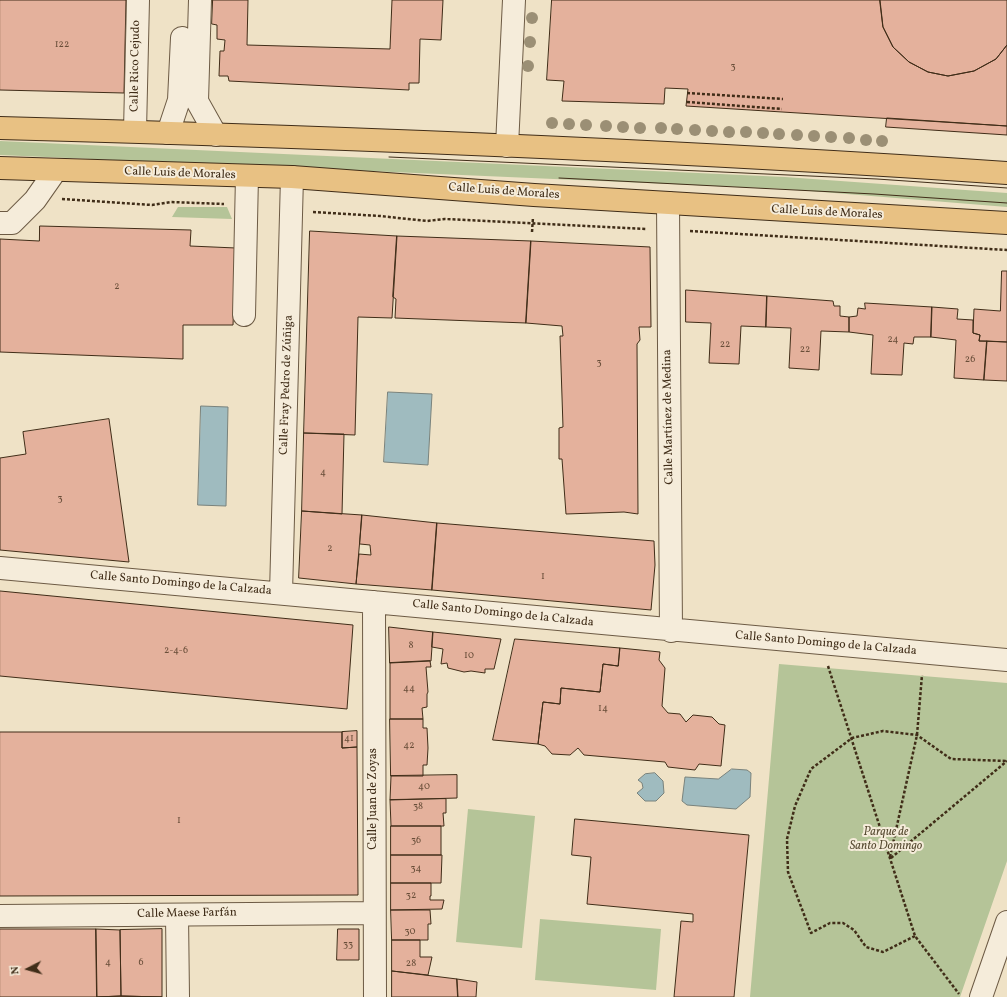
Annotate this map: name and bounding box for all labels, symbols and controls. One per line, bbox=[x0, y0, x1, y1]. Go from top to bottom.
street label: Calle Rico Cejudo bbox=[128, 20, 144, 112]
house number: 122 bbox=[55, 39, 69, 51]
house number: 3 bbox=[730, 61, 736, 73]
street label: Calle Luis de Morales bbox=[124, 165, 236, 183]
street label: Calle Luis de Morales bbox=[448, 181, 560, 203]
street label: Calle Luis de Morales bbox=[771, 203, 883, 223]
house number: 2 bbox=[114, 281, 120, 293]
street label: Calle Fray Pedro de Zúñiga bbox=[277, 315, 297, 455]
house number: 24 bbox=[887, 334, 899, 346]
house number: 22 bbox=[720, 339, 730, 351]
house number: 22 bbox=[800, 344, 810, 356]
street label: Calle Martínez de Medina bbox=[661, 349, 677, 485]
house number: 26 bbox=[965, 354, 975, 366]
house number: 3 bbox=[596, 357, 602, 369]
house number: 4 bbox=[320, 467, 326, 479]
house number: 3 bbox=[57, 493, 63, 505]
house number: 2 bbox=[327, 543, 333, 555]
street label: Calle Santo Domingo de la Calzada bbox=[90, 569, 272, 599]
house number: 1 bbox=[541, 571, 545, 583]
street label: Calle Santo Domingo de la Calzada bbox=[412, 597, 594, 631]
street label: Calle Santo Domingo de la Calzada bbox=[735, 629, 917, 659]
house number: 8 bbox=[408, 640, 414, 652]
house number: 2-4-6 bbox=[164, 645, 188, 657]
house number: 10 bbox=[464, 650, 474, 662]
house number: 44 bbox=[403, 683, 415, 695]
house number: 14 bbox=[598, 703, 608, 715]
house number: 41 bbox=[344, 733, 354, 745]
house number: 42 bbox=[403, 740, 415, 752]
street label: Calle Juan de Zoyas bbox=[367, 748, 381, 850]
house number: 40 bbox=[418, 781, 430, 793]
house number: 38 bbox=[413, 801, 423, 813]
house number: 1 bbox=[177, 815, 181, 827]
park label: Parque de Santo Domingo bbox=[850, 826, 922, 854]
house number: 36 bbox=[411, 835, 421, 847]
house number: 34 bbox=[410, 863, 422, 875]
house number: 32 bbox=[406, 890, 416, 902]
street label: Calle Maese Farfán bbox=[137, 906, 237, 922]
house number: 30 bbox=[405, 926, 415, 938]
house number: 33 bbox=[343, 939, 353, 951]
north arrow bbox=[8, 949, 48, 989]
house number: 4 bbox=[105, 957, 111, 969]
house number: 6 bbox=[138, 957, 144, 969]
house number: 28 bbox=[406, 958, 416, 970]
text: N bbox=[8, 966, 23, 975]

